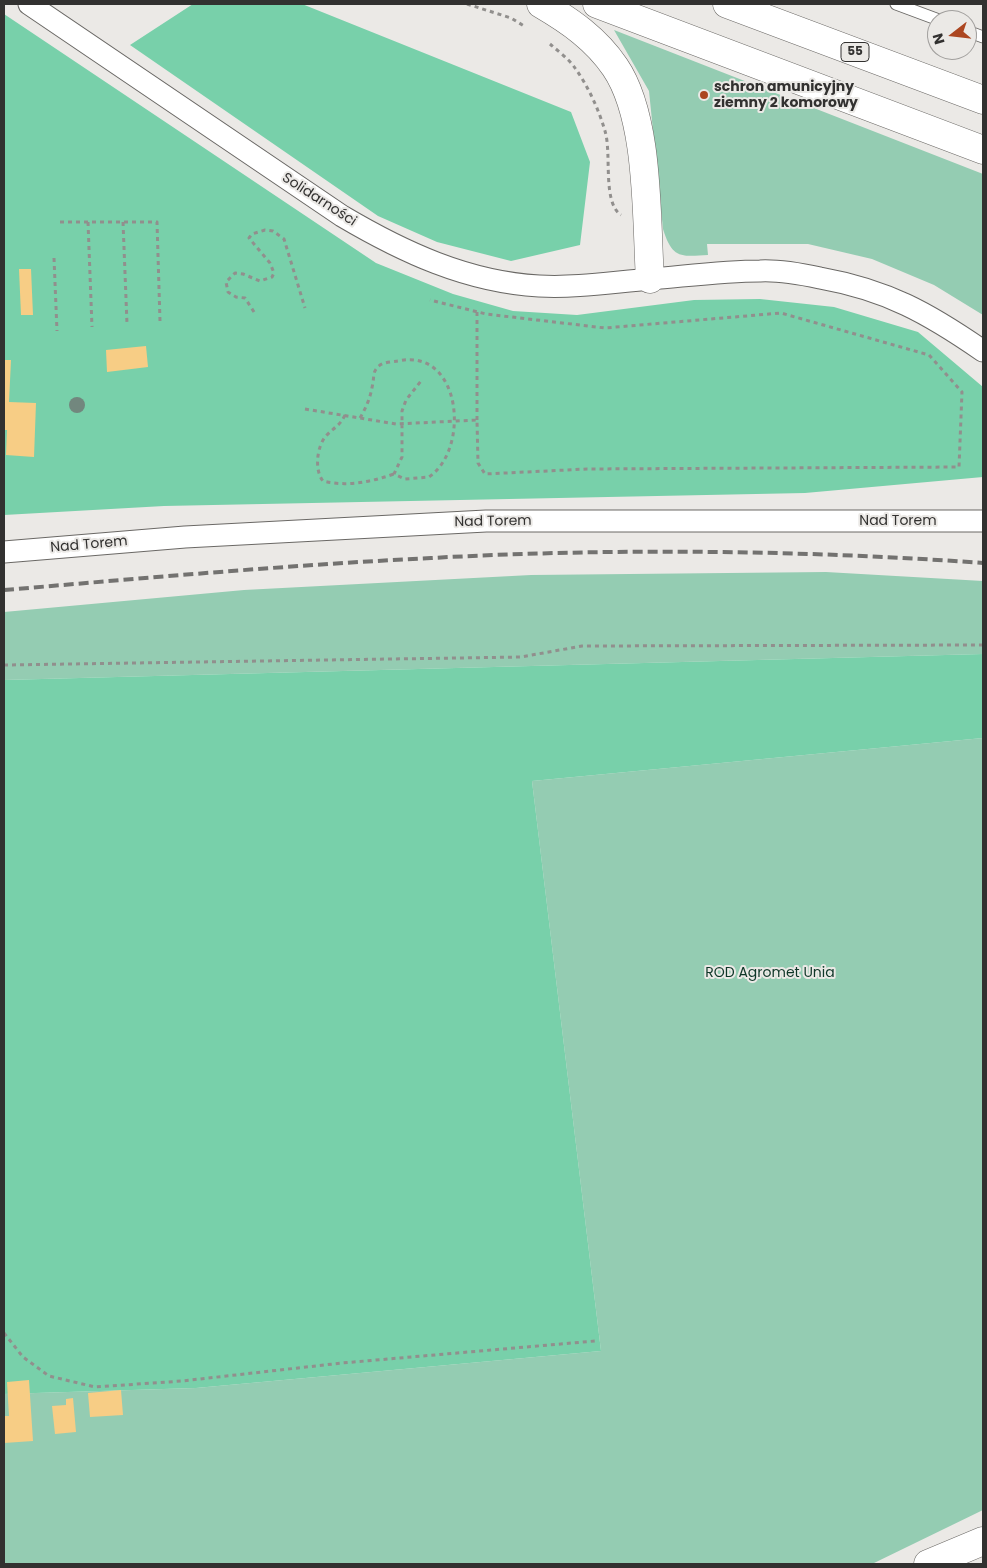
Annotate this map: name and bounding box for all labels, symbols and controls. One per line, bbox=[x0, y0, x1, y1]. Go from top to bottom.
north arrow bbox=[927, 10, 977, 60]
text: N bbox=[927, 31, 950, 47]
road number: 55 bbox=[841, 42, 869, 62]
place label: schron amunicyjny ziemny 2 komorowy bbox=[714, 79, 858, 111]
marker: schron amunicyjny ziemny 2 komorowy bbox=[698, 89, 710, 101]
street label: Solidarności bbox=[279, 170, 359, 230]
street label: Nad Torem bbox=[454, 513, 532, 531]
street label: Nad Torem bbox=[859, 513, 937, 529]
street label: Nad Torem bbox=[50, 533, 128, 557]
park label: ROD Agromet Unia bbox=[705, 965, 835, 981]

